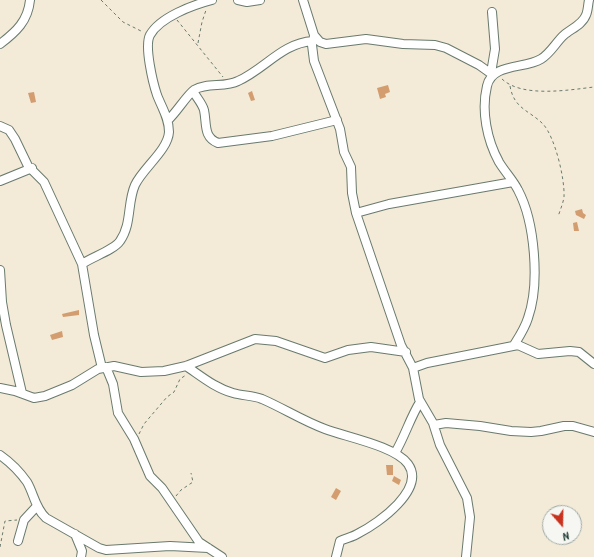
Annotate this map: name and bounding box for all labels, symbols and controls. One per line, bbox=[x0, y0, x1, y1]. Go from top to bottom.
north arrow bbox=[542, 505, 582, 545]
text: N bbox=[559, 526, 572, 545]

